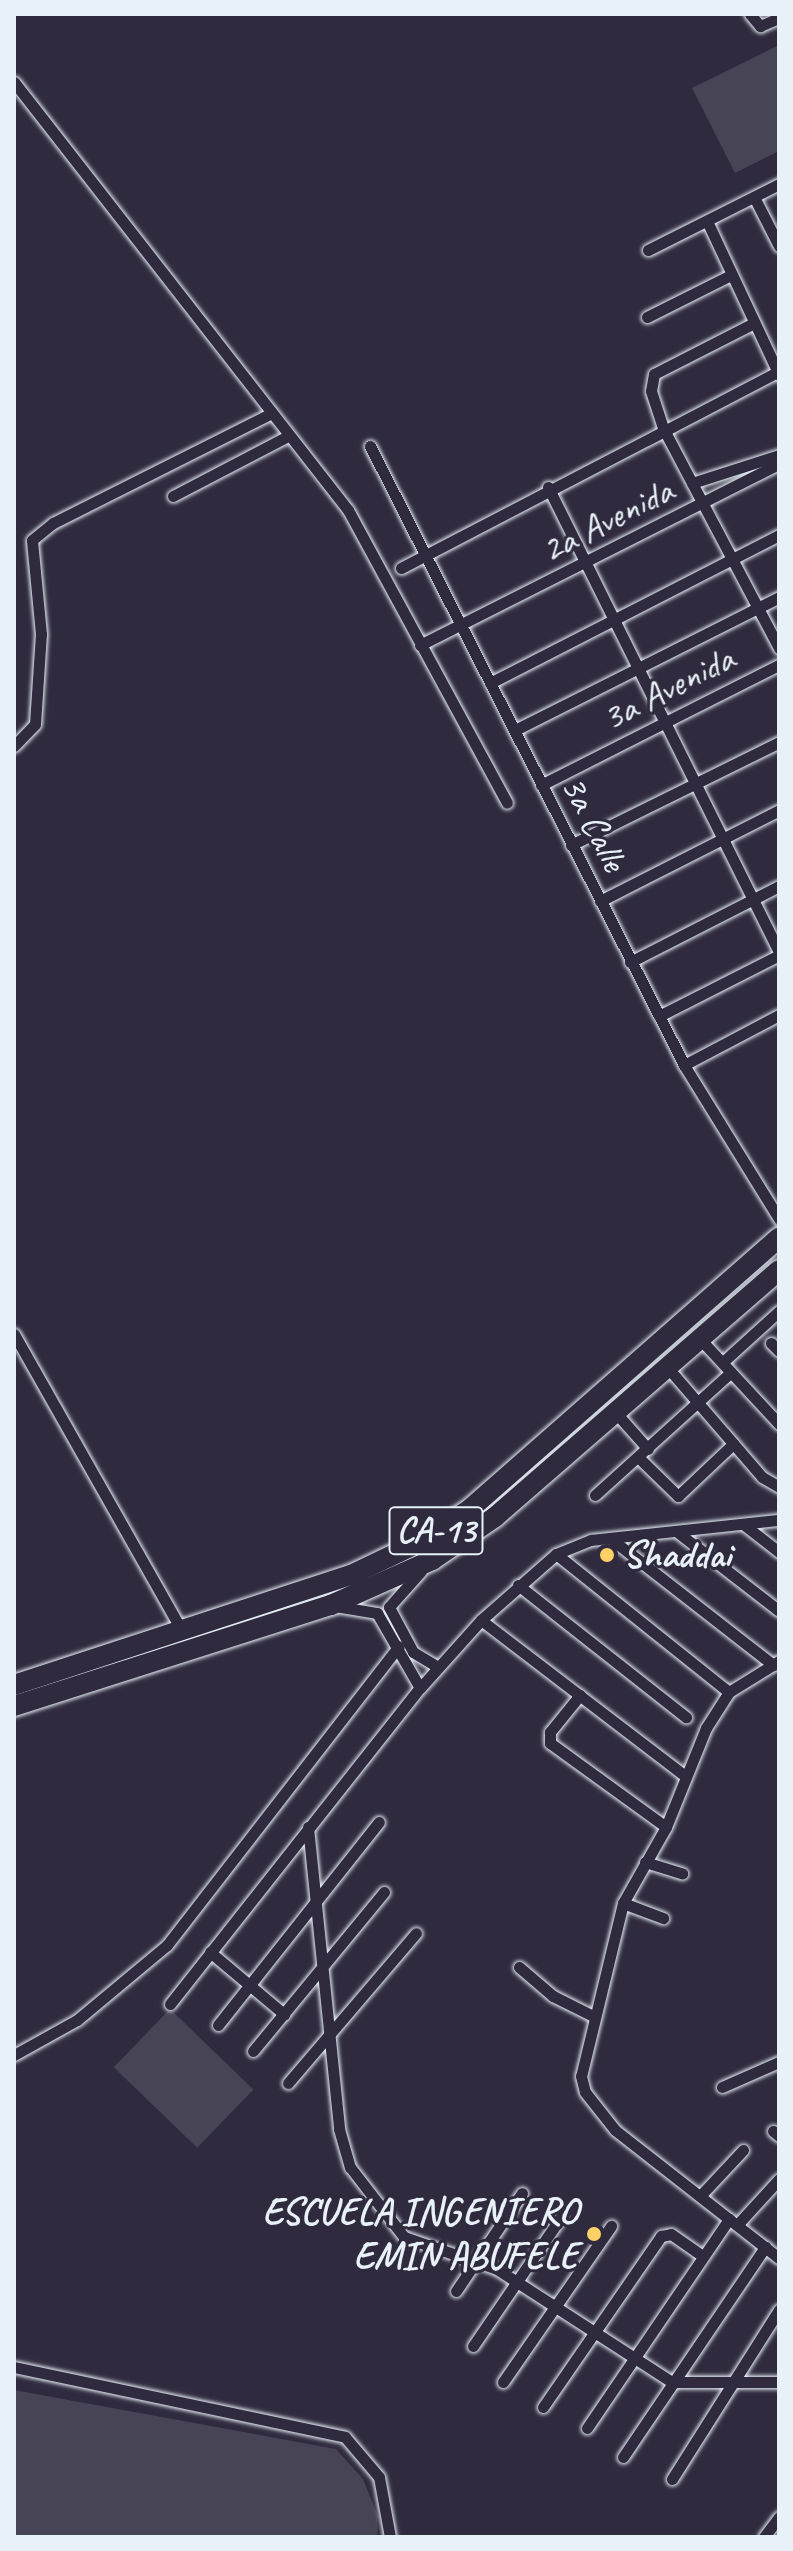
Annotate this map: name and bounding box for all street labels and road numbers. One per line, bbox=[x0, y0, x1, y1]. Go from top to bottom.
street label: 2a Avenida bbox=[534, 468, 680, 572]
street label: 3a Avenida bbox=[595, 636, 741, 740]
street label: 3a Calle bbox=[550, 767, 638, 879]
road number: CA-13 bbox=[388, 1499, 484, 1563]

